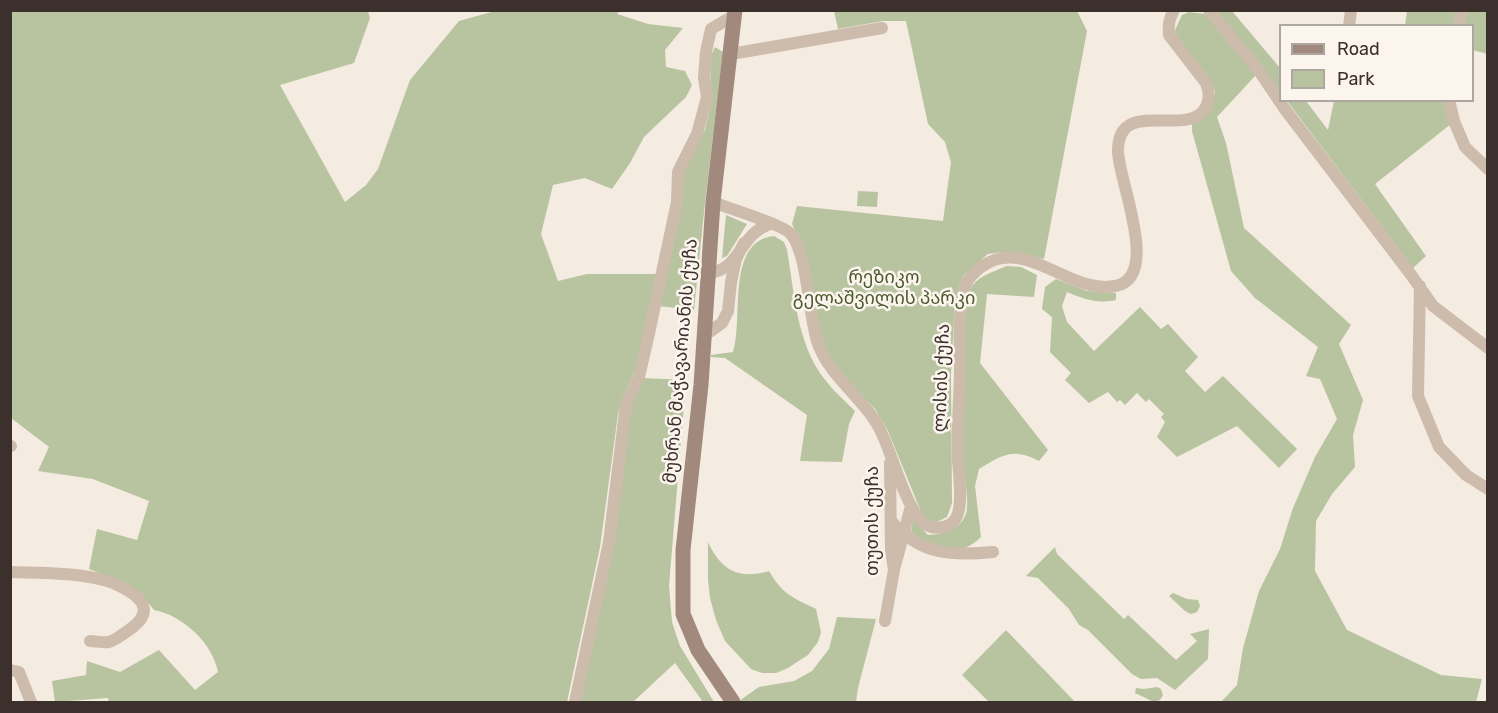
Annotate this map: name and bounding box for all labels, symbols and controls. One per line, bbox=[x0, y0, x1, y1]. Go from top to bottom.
legend bbox=[1279, 24, 1474, 102]
text: Road bbox=[1337, 38, 1380, 60]
text: Park bbox=[1337, 68, 1374, 90]
street label: მუხრან მაჭავარიანის ქუჩა bbox=[660, 238, 702, 484]
park label: რეზიკო გელაშვილის პარკი bbox=[793, 267, 975, 310]
street label: ლისის ქუჩა bbox=[929, 323, 955, 433]
street label: თუთის ქუჩა bbox=[862, 466, 884, 576]

